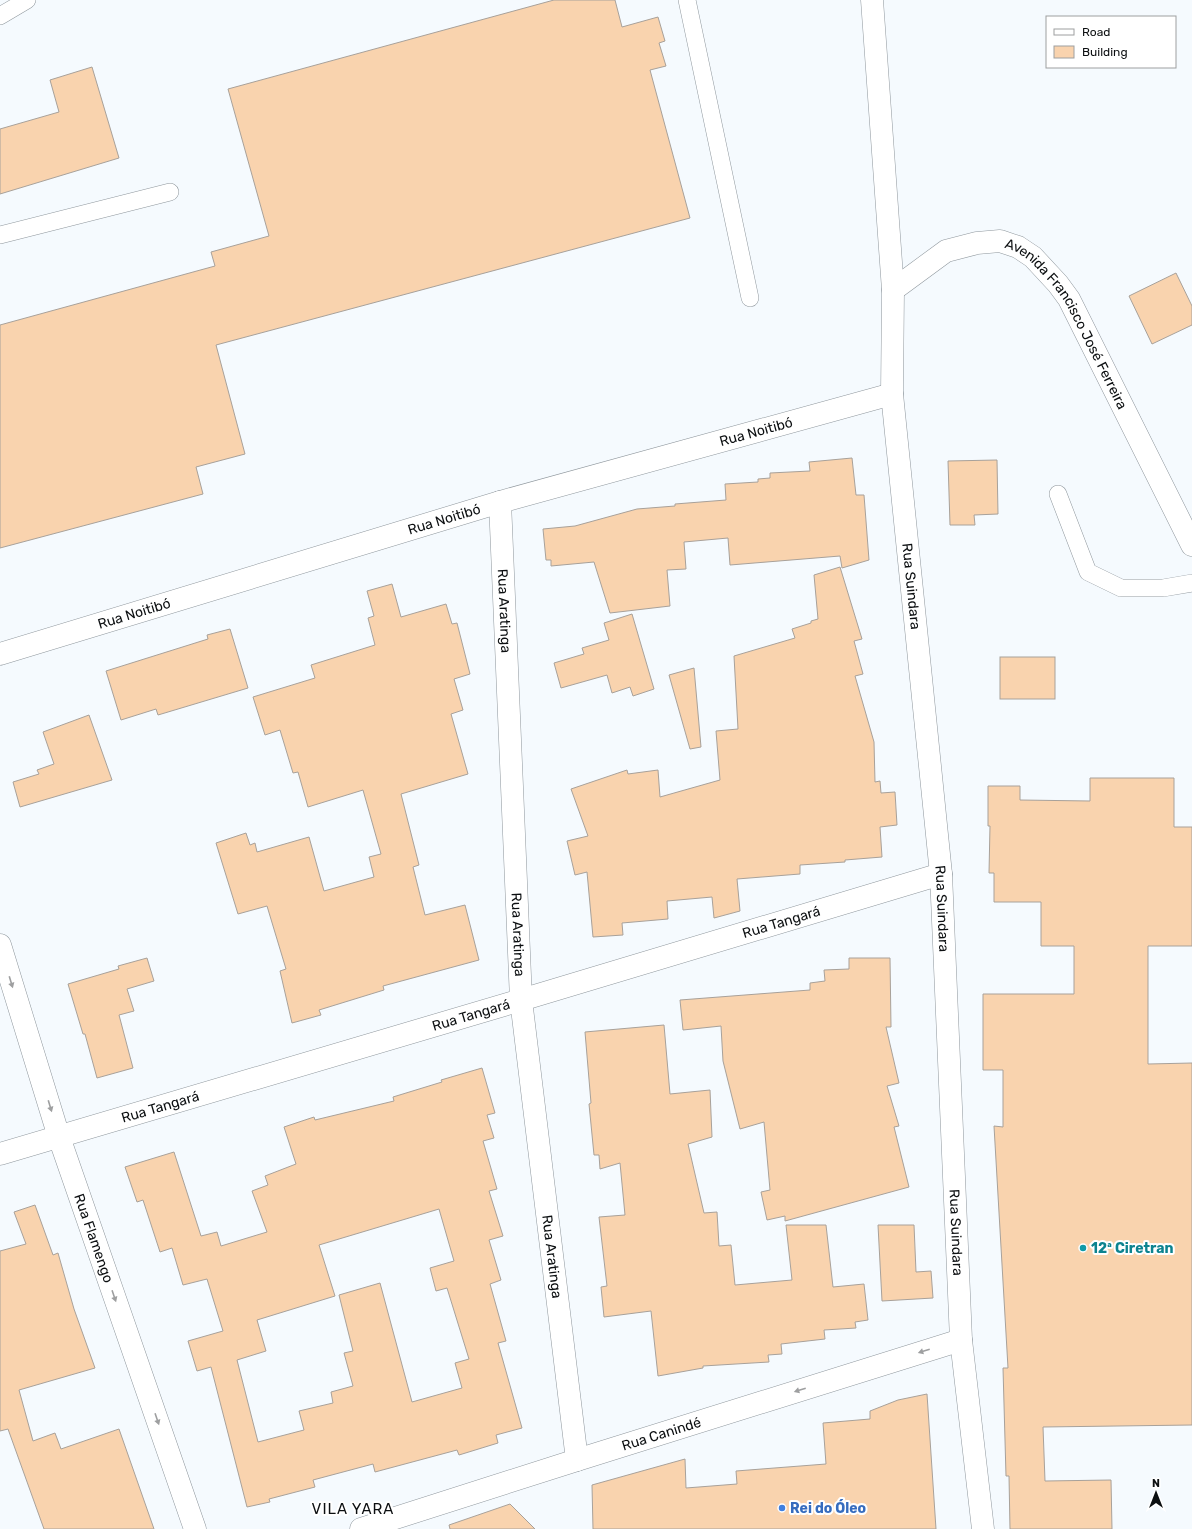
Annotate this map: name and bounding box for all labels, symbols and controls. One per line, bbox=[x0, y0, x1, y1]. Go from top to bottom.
legend bbox=[1046, 16, 1176, 68]
text: Road bbox=[1082, 25, 1110, 39]
text: Building bbox=[1082, 45, 1128, 59]
street label: Avenida Francisco José Ferreira bbox=[1003, 235, 1131, 412]
street label: Rua Noitibó bbox=[717, 413, 794, 450]
street label: Rua Noitibó bbox=[405, 500, 482, 538]
street label: Rua Suindara bbox=[899, 542, 924, 630]
street label: Rua Aratinga bbox=[494, 569, 515, 653]
street label: Rua Noitibó bbox=[95, 594, 172, 632]
street label: Rua Suindara bbox=[932, 865, 953, 952]
street label: Rua Aratinga bbox=[508, 892, 529, 977]
street label: Rua Tangará bbox=[740, 902, 822, 942]
one-way arrow bbox=[9, 976, 15, 988]
street label: Rua Tangará bbox=[430, 995, 512, 1034]
street label: Rua Tangará bbox=[119, 1087, 201, 1126]
one-way arrow bbox=[47, 1101, 53, 1113]
street label: Rua Suindara bbox=[946, 1189, 967, 1276]
street label: Rua Flamengo bbox=[71, 1191, 117, 1285]
street label: Rua Aratinga bbox=[539, 1214, 566, 1299]
place label: 12ª Ciretran bbox=[1091, 1240, 1174, 1257]
marker: 12ª Ciretran bbox=[1078, 1243, 1088, 1253]
one-way arrow bbox=[111, 1290, 117, 1302]
one-way arrow bbox=[918, 1349, 930, 1355]
one-way arrow bbox=[794, 1387, 806, 1393]
one-way arrow bbox=[154, 1413, 160, 1425]
street label: Rua Canindé bbox=[619, 1413, 703, 1454]
north arrow bbox=[1136, 1473, 1176, 1513]
text: N bbox=[1152, 1477, 1160, 1490]
place label: Rei do Óleo bbox=[790, 1499, 866, 1517]
district label: VILA YARA bbox=[312, 1500, 394, 1518]
marker: Rei do Óleo bbox=[777, 1503, 787, 1513]

